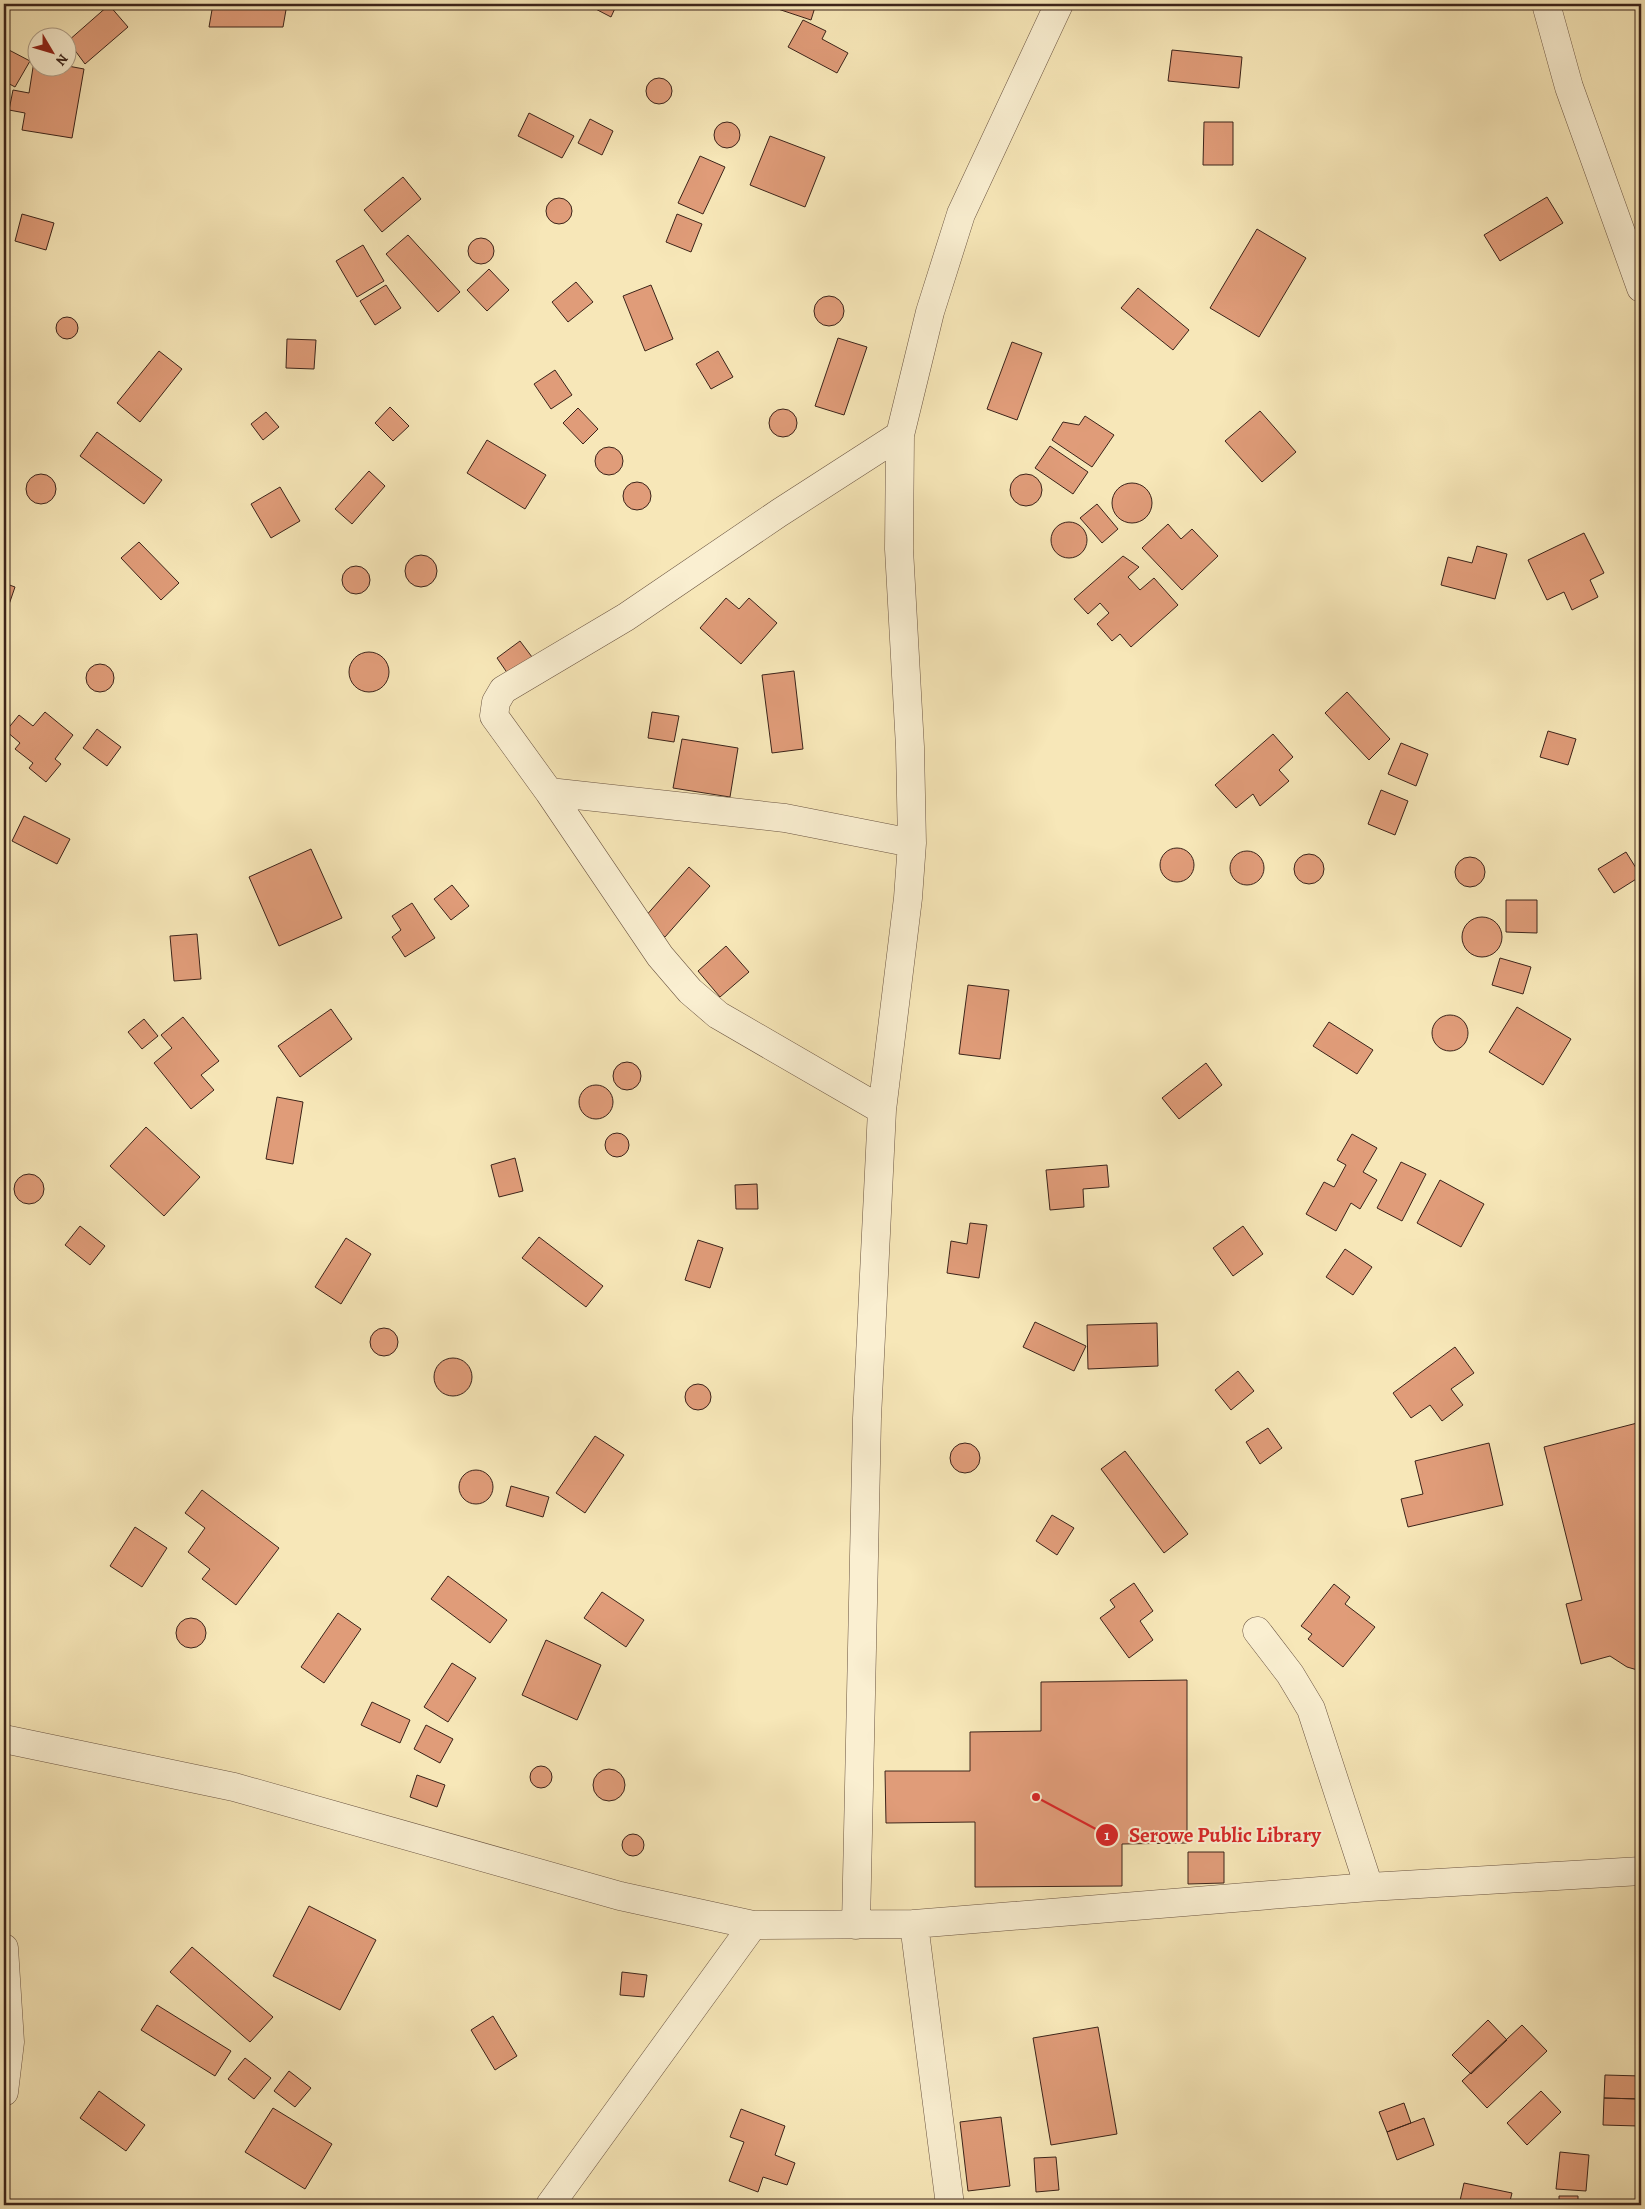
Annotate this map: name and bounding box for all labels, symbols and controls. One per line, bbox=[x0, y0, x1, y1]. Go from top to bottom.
north arrow bbox=[28, 28, 78, 78]
text: N bbox=[51, 50, 72, 70]
callout: Serowe Public Library bbox=[1094, 1817, 1331, 1853]
text: Serowe Public Library bbox=[1129, 1821, 1322, 1849]
text: 1 bbox=[1104, 1825, 1110, 1845]

